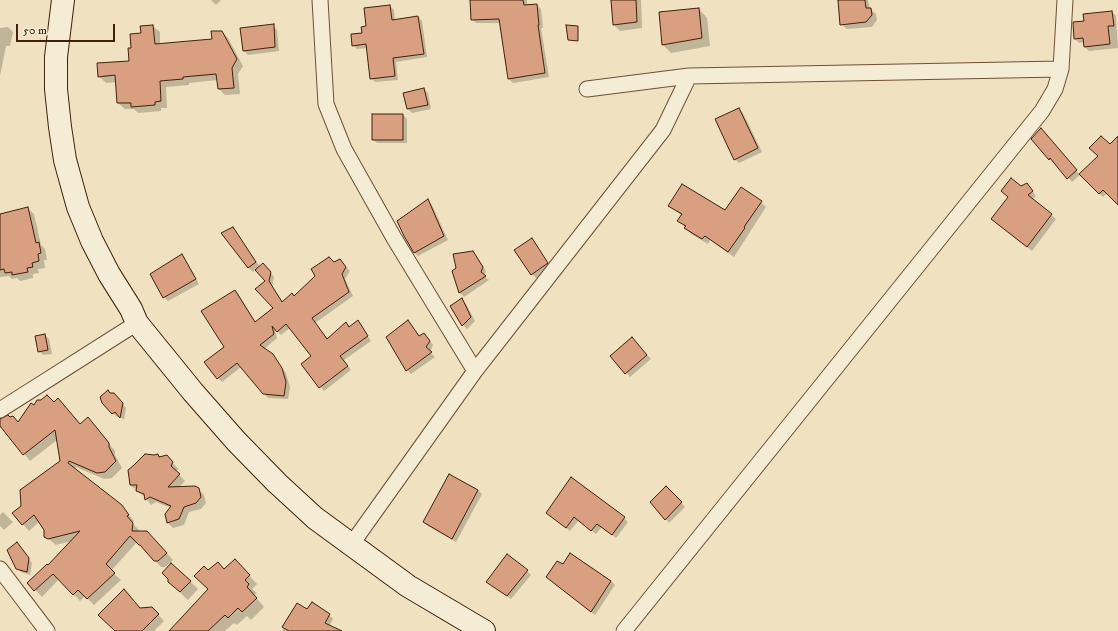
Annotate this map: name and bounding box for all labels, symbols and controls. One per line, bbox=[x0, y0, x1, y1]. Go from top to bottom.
scale bar bbox=[18, 16, 117, 42]
text: 50 m bbox=[23, 23, 47, 38]

